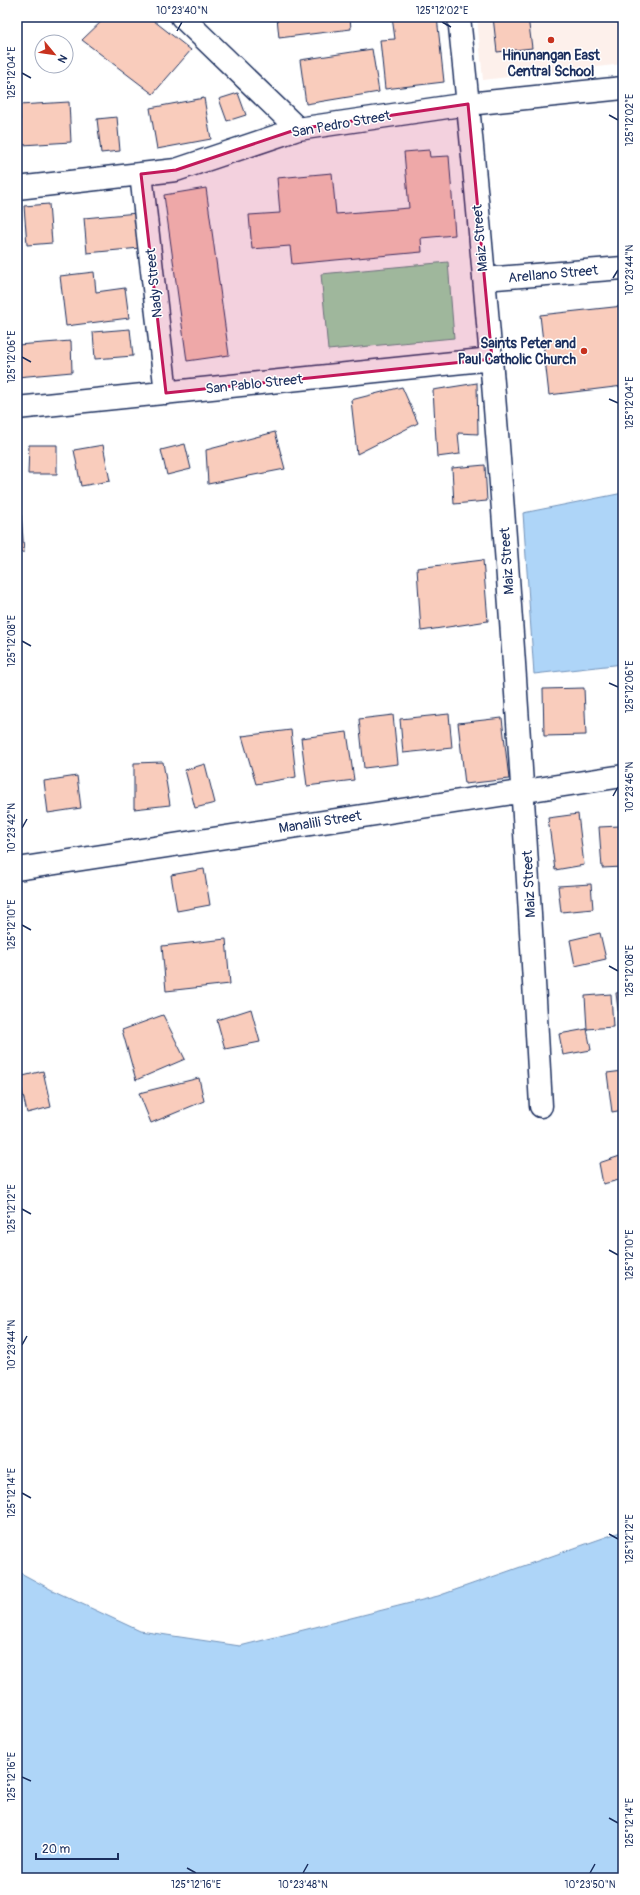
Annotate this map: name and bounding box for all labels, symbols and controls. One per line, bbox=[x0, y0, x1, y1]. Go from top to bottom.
text: 10°23'40"N bbox=[156, 5, 208, 17]
text: 125°12'02"E bbox=[416, 5, 468, 17]
north arrow bbox=[34, 34, 74, 74]
marker: Hinunangan East Central School bbox=[546, 35, 556, 45]
text: 125°12'04"E bbox=[6, 47, 18, 99]
place label: Hinunangan East Central School bbox=[502, 47, 600, 80]
text: N bbox=[55, 52, 70, 66]
text: 125°12'02"E bbox=[624, 94, 636, 146]
street label: San Pedro Street bbox=[290, 107, 392, 141]
street label: Maiz Street bbox=[469, 203, 491, 272]
text: 10°23'44"N bbox=[624, 245, 636, 295]
street label: Nady Street bbox=[142, 247, 166, 319]
street label: Arellano Street bbox=[507, 262, 599, 286]
text: 125°12'06"E bbox=[6, 331, 18, 383]
place label: Saints Peter and Paul Catholic Church bbox=[458, 335, 576, 368]
marker: Saints Peter and Paul Catholic Church bbox=[579, 346, 589, 356]
street label: San Pablo Street bbox=[205, 370, 304, 398]
text: 125°12'04"E bbox=[624, 377, 636, 429]
street label: Maiz Street bbox=[496, 526, 518, 595]
text: 125°12'08"E bbox=[6, 615, 18, 667]
text: 125°12'06"E bbox=[624, 661, 636, 713]
text: 10°23'46"N bbox=[624, 762, 636, 812]
text: 10°23'42"N bbox=[6, 803, 18, 853]
street label: Manalili Street bbox=[278, 807, 363, 837]
street label: Maiz Street bbox=[519, 850, 539, 918]
text: 125°12'10"E bbox=[6, 900, 18, 950]
text: 125°12'08"E bbox=[624, 945, 636, 997]
text: 125°12'12"E bbox=[6, 1184, 18, 1234]
text: 125°12'10"E bbox=[624, 1230, 636, 1280]
text: 10°23'44"N bbox=[6, 1320, 18, 1370]
text: 125°12'14"E bbox=[6, 1468, 18, 1518]
text: 125°12'12"E bbox=[624, 1514, 636, 1564]
text: 125°12'16"E bbox=[6, 1752, 18, 1802]
text: 125°12'14"E bbox=[624, 1798, 636, 1848]
scale bar bbox=[36, 1835, 118, 1861]
text: 20 m bbox=[42, 1842, 71, 1857]
text: 125°12'16"E bbox=[171, 1879, 221, 1891]
text: 10°23'48"N bbox=[278, 1879, 328, 1891]
text: 10°23'50"N bbox=[564, 1879, 616, 1891]

